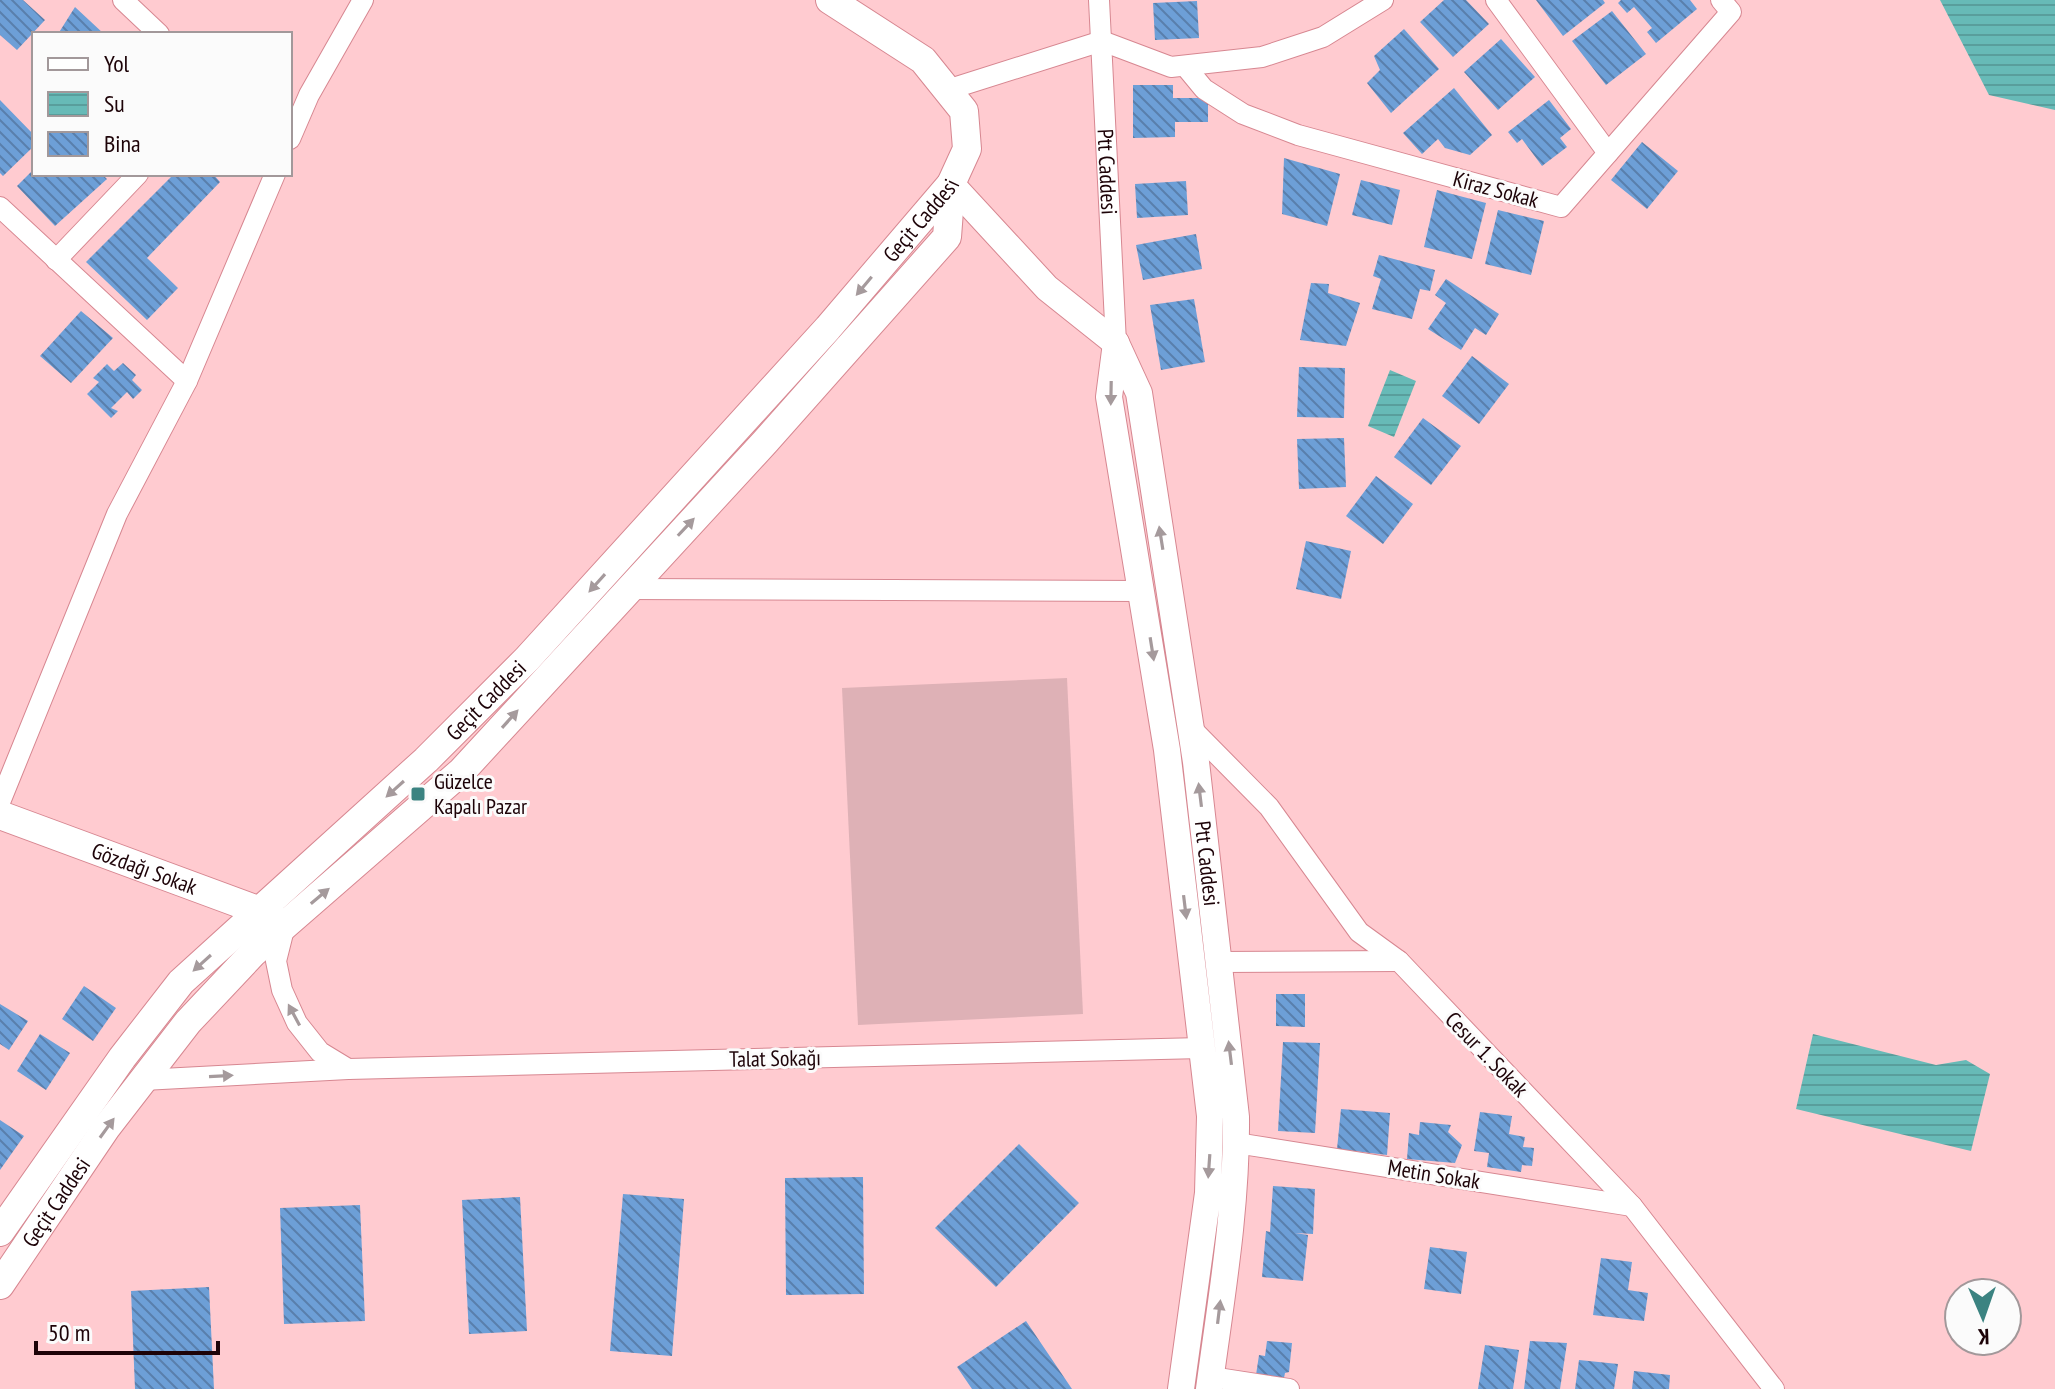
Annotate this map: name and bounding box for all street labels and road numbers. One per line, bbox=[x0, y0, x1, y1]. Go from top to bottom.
street label: Ptt Caddesi bbox=[1091, 128, 1124, 215]
street label: Kiraz Sokak bbox=[1450, 164, 1542, 214]
street label: Geçit Caddesi bbox=[877, 174, 965, 268]
street label: Geçit Caddesi bbox=[440, 654, 532, 746]
street label: Ptt Caddesi bbox=[1189, 819, 1226, 908]
street label: Gözdağı Sokak bbox=[88, 836, 201, 901]
street label: Cesur 1. Sokak bbox=[1439, 1005, 1535, 1103]
street label: Talat Sokağı bbox=[729, 1043, 821, 1073]
street label: Geçit Caddesi bbox=[16, 1152, 96, 1252]
street label: Metin Sokak bbox=[1386, 1153, 1483, 1195]

